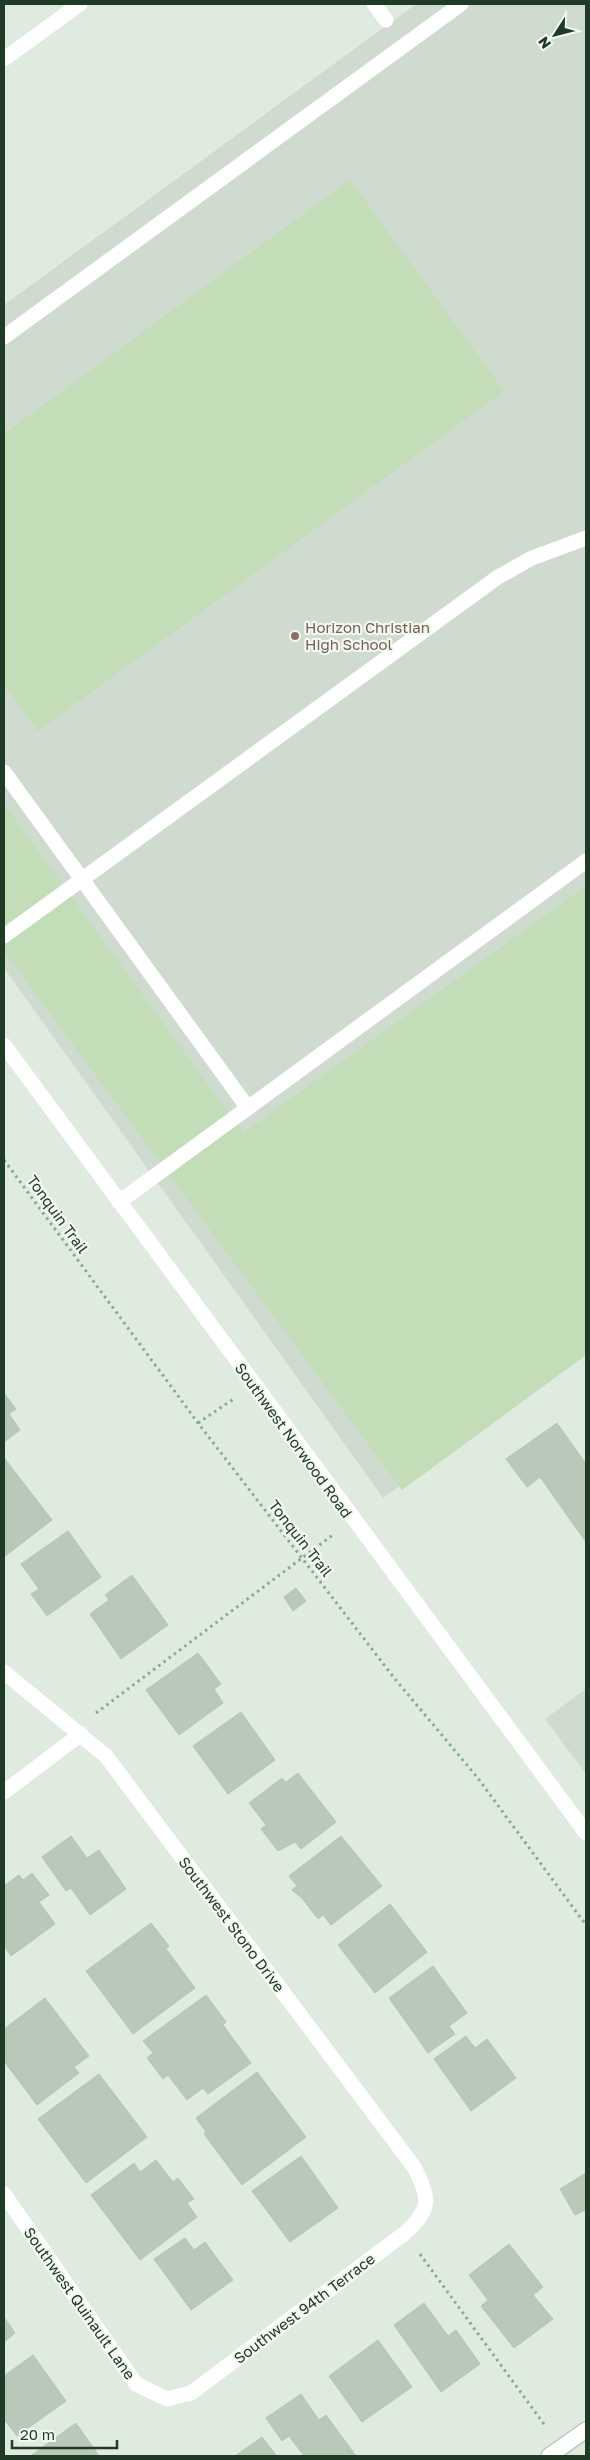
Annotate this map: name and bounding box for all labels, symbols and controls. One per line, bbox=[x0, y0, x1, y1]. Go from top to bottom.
north arrow bbox=[530, 10, 580, 60]
text: N bbox=[534, 34, 554, 52]
place label: Horizon Christian High School bbox=[305, 618, 430, 653]
marker: Horizon Christian High School bbox=[289, 630, 301, 642]
street label: Tonquin Trail bbox=[24, 1171, 93, 1257]
street label: Southwest Norwood Road bbox=[232, 1359, 356, 1521]
street label: Tonquin Trail bbox=[265, 1496, 337, 1580]
street label: Southwest Stono Drive bbox=[175, 1853, 289, 1995]
street label: Southwest Quinault Lane bbox=[21, 2224, 140, 2383]
street label: Southwest 94th Terrace bbox=[230, 2249, 378, 2367]
scale bar bbox=[12, 2418, 118, 2450]
text: 20 m bbox=[20, 2425, 55, 2443]

